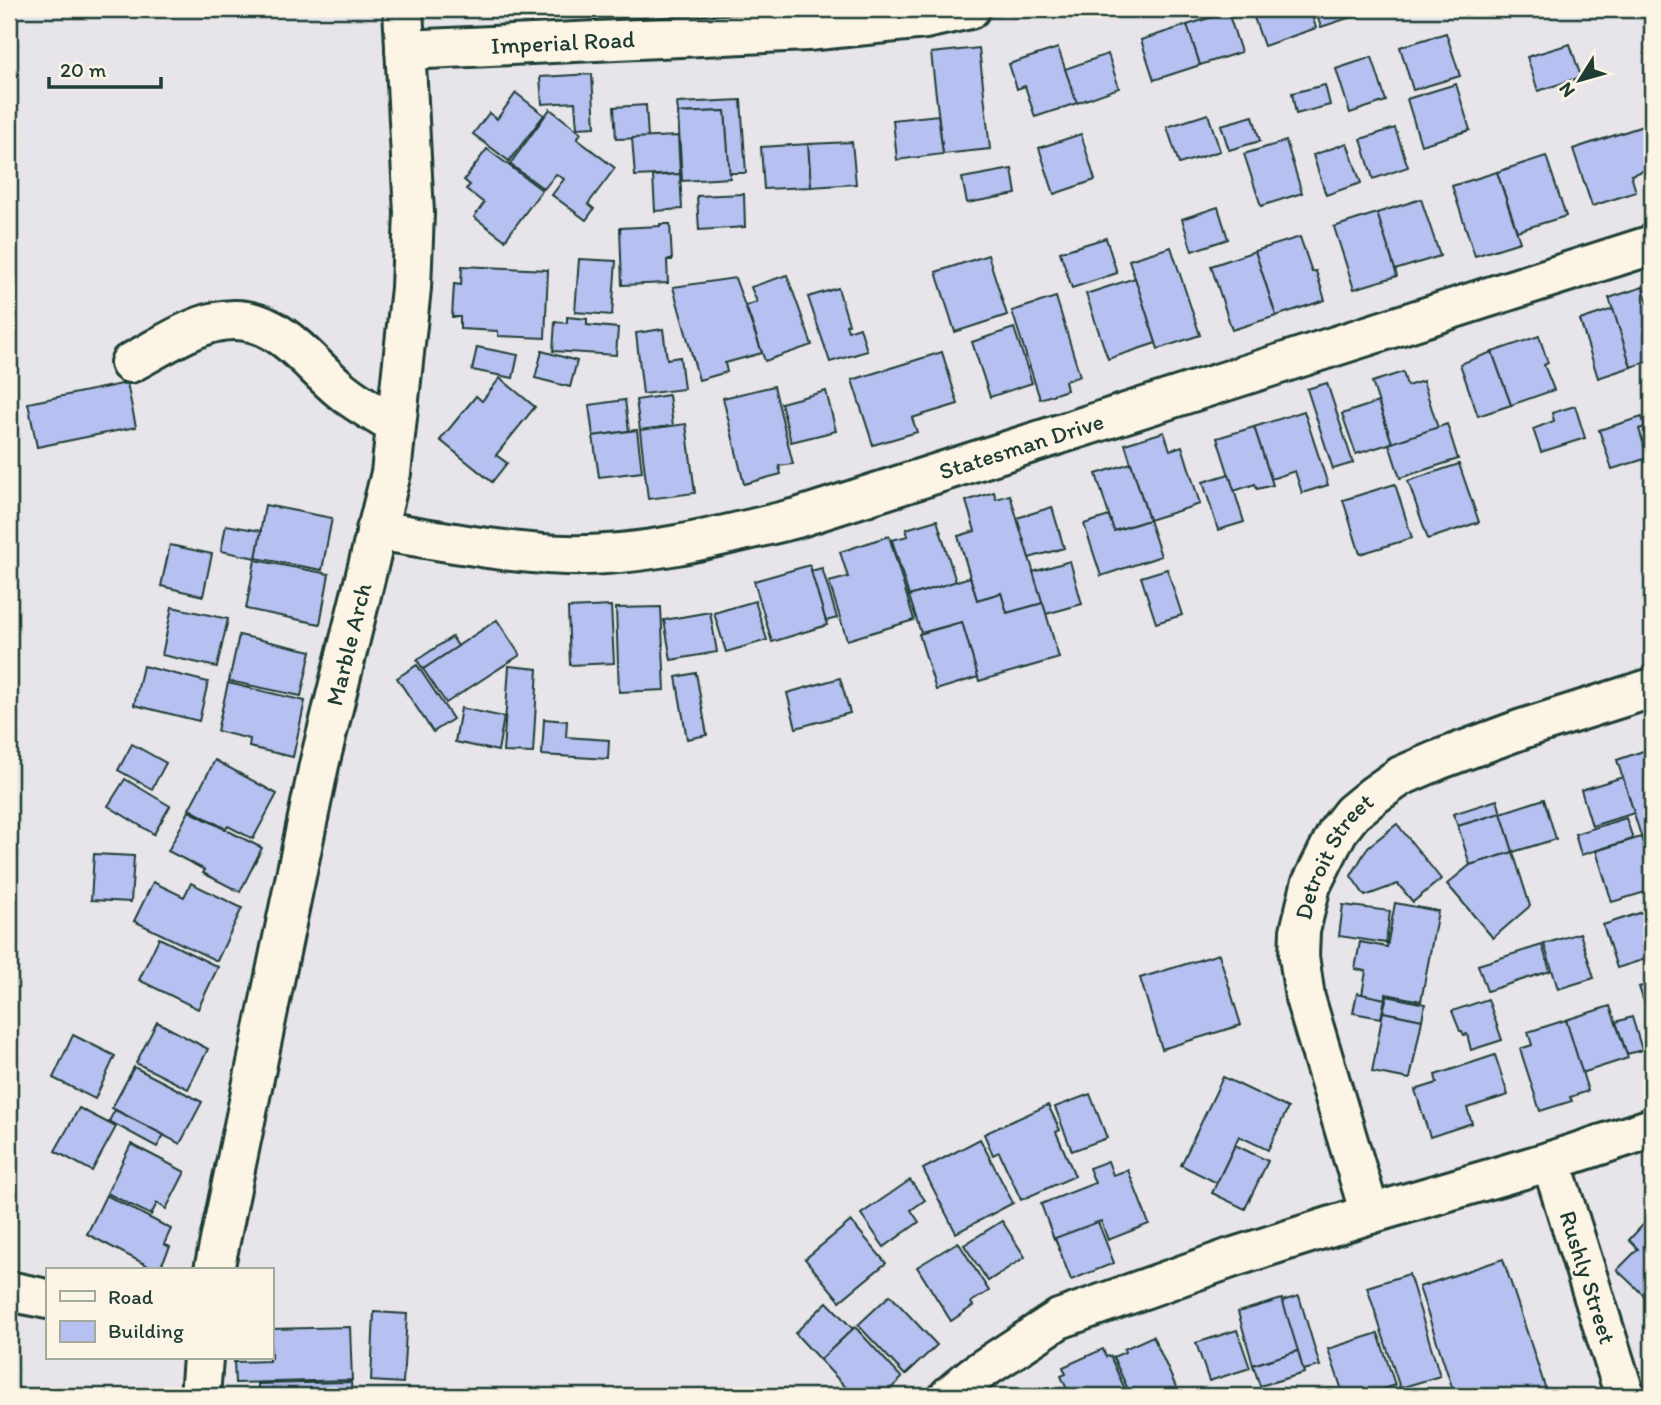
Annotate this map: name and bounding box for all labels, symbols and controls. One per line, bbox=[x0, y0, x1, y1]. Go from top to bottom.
street label: Imperial Road bbox=[490, 24, 636, 60]
scale bar bbox=[49, 46, 161, 90]
north arrow bbox=[1546, 46, 1616, 116]
text: 20 m bbox=[60, 57, 107, 82]
text: N bbox=[1554, 78, 1580, 102]
street label: Statesman Drive bbox=[935, 406, 1107, 486]
street label: Marble Arch bbox=[319, 580, 377, 709]
street label: Detroit Street bbox=[1288, 787, 1379, 922]
street label: Rushly Street bbox=[1554, 1207, 1623, 1347]
legend bbox=[46, 1268, 273, 1360]
text: Road bbox=[108, 1284, 154, 1309]
text: Building bbox=[108, 1318, 184, 1343]

